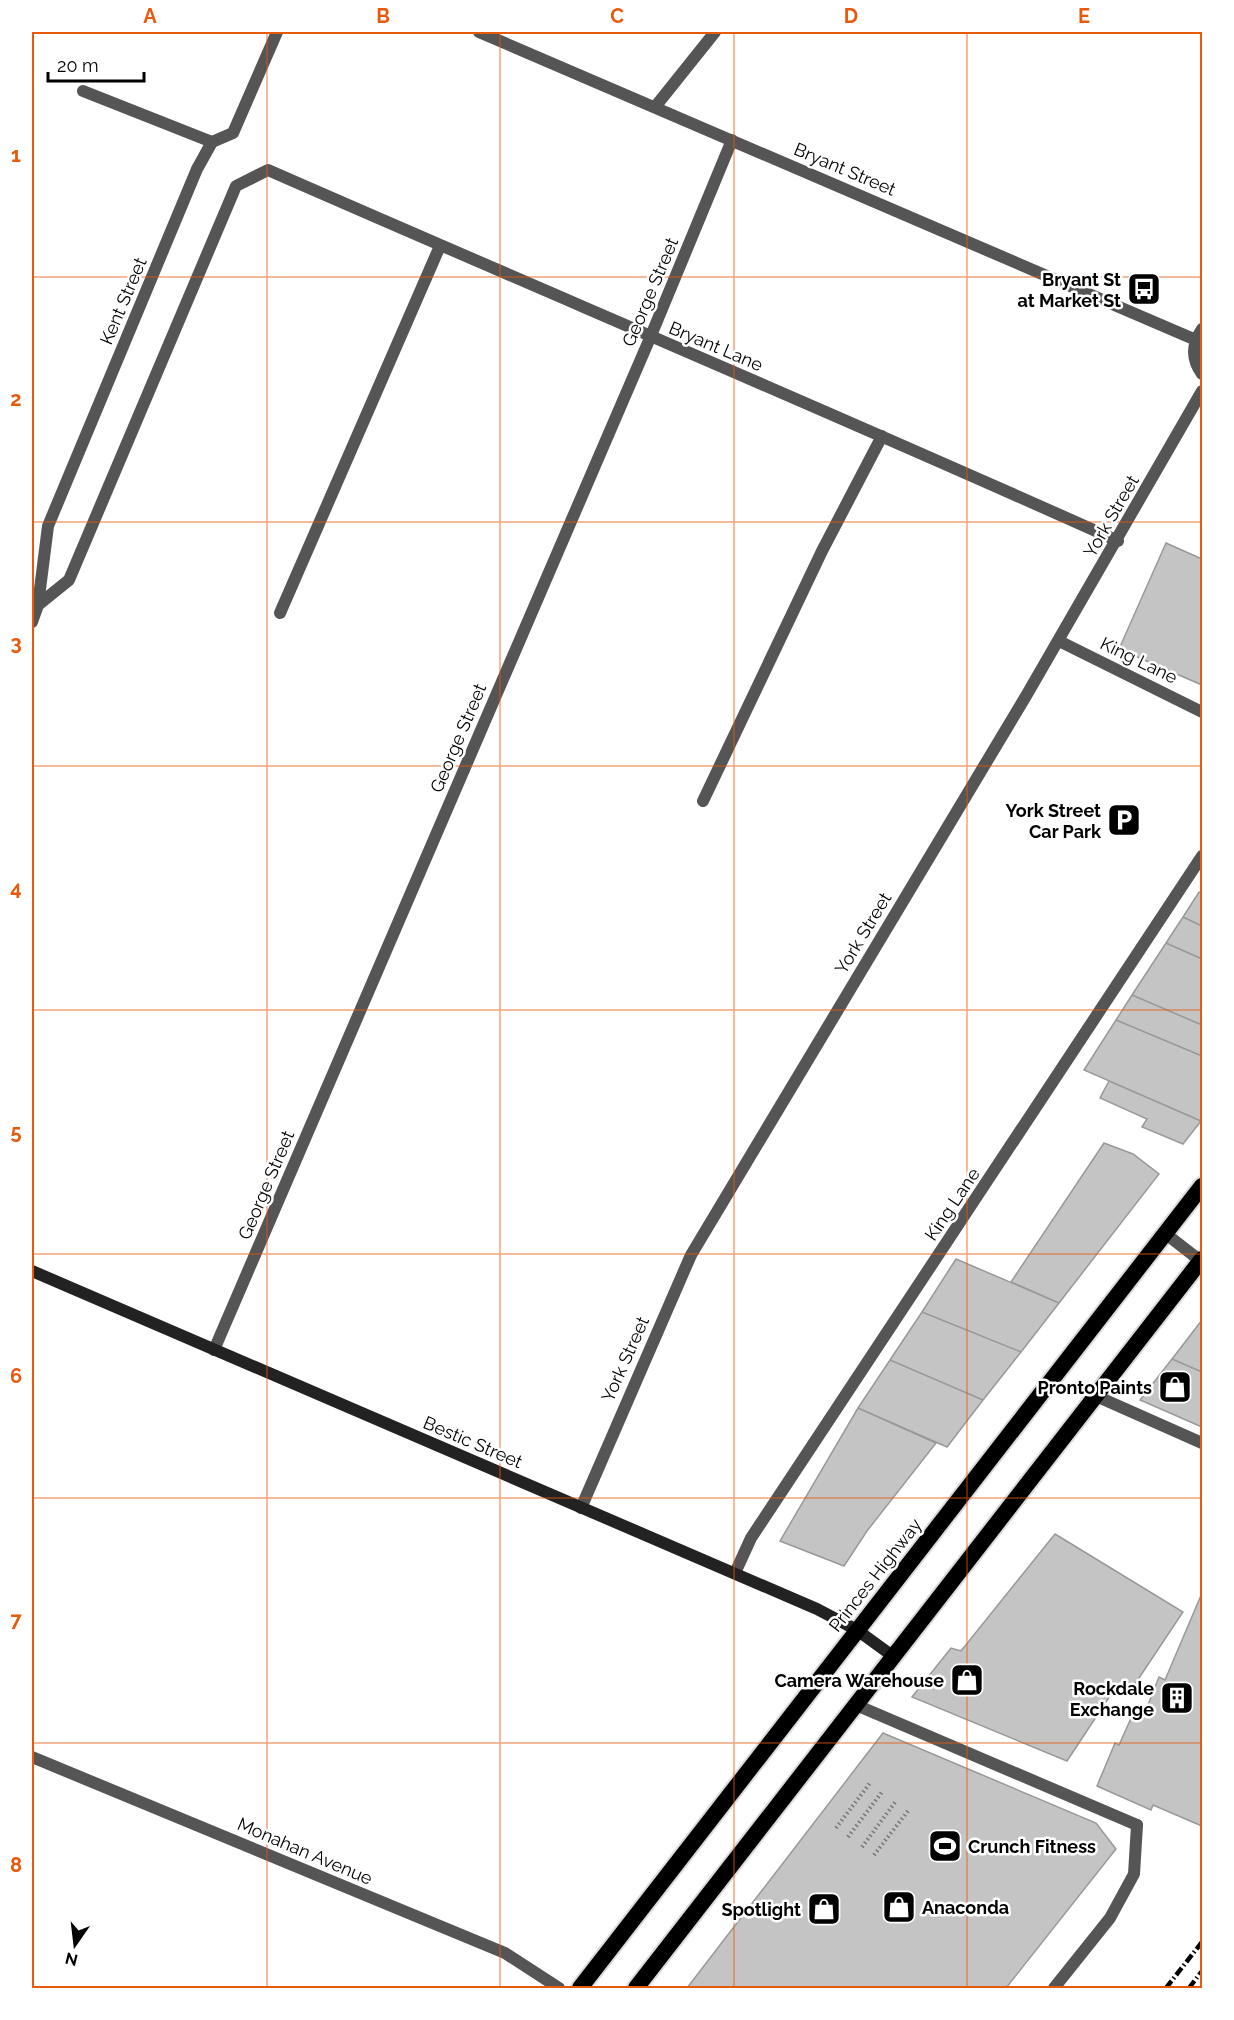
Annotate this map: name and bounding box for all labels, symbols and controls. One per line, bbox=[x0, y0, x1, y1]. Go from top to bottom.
text: A bbox=[143, 4, 157, 28]
text: B bbox=[376, 4, 390, 28]
text: C bbox=[610, 4, 624, 28]
text: D bbox=[844, 4, 858, 28]
text: E bbox=[1078, 4, 1090, 28]
scale bar bbox=[48, 45, 144, 83]
text: 20 m bbox=[57, 55, 99, 76]
street label: Bryant Street bbox=[791, 138, 899, 200]
text: 1 bbox=[11, 143, 21, 167]
street label: George Street bbox=[618, 234, 682, 350]
street label: Kent Street bbox=[95, 254, 151, 348]
place label: Bryant St at Market St bbox=[1018, 269, 1121, 311]
bus stop icon: Bryant St at Market St bbox=[1126, 271, 1162, 307]
street label: Bryant Lane bbox=[666, 317, 767, 375]
text: 2 bbox=[10, 387, 22, 411]
street label: York Street bbox=[1079, 471, 1143, 561]
text: 3 bbox=[10, 631, 22, 655]
street label: King Lane bbox=[1097, 632, 1181, 688]
street label: George Street bbox=[426, 680, 490, 796]
place label: York Street Car Park bbox=[1006, 800, 1102, 842]
parking icon: York Street Car Park bbox=[1106, 802, 1142, 838]
text: 4 bbox=[10, 876, 22, 900]
street label: York Street bbox=[831, 889, 895, 977]
text: 5 bbox=[10, 1120, 22, 1144]
street label: George Street bbox=[234, 1127, 298, 1243]
street label: King Lane bbox=[920, 1163, 984, 1244]
street label: York Street bbox=[597, 1313, 653, 1405]
text: 6 bbox=[10, 1364, 22, 1388]
shop icon: Pronto Paints bbox=[1157, 1369, 1193, 1405]
place label: Pronto Paints bbox=[1038, 1377, 1152, 1398]
street label: Bestic Street bbox=[420, 1412, 526, 1472]
street label: Princes Highway bbox=[824, 1514, 926, 1636]
text: 7 bbox=[10, 1608, 22, 1632]
shop icon: Camera Warehouse bbox=[949, 1662, 985, 1698]
place label: Camera Warehouse bbox=[774, 1670, 944, 1691]
place label: Rockdale Exchange bbox=[1070, 1678, 1154, 1720]
building icon: Rockdale Exchange bbox=[1159, 1680, 1195, 1716]
street label: Monahan Avenue bbox=[234, 1813, 376, 1889]
sports icon: Crunch Fitness bbox=[927, 1828, 963, 1864]
place label: Crunch Fitness bbox=[968, 1836, 1096, 1857]
text: 8 bbox=[10, 1853, 22, 1877]
shop icon: Anaconda bbox=[881, 1889, 917, 1925]
shop icon: Spotlight bbox=[806, 1891, 842, 1927]
place label: Anaconda bbox=[922, 1897, 1009, 1918]
place label: Spotlight bbox=[721, 1899, 801, 1920]
north arrow bbox=[45, 1915, 105, 1975]
text: N bbox=[63, 1948, 80, 1970]

